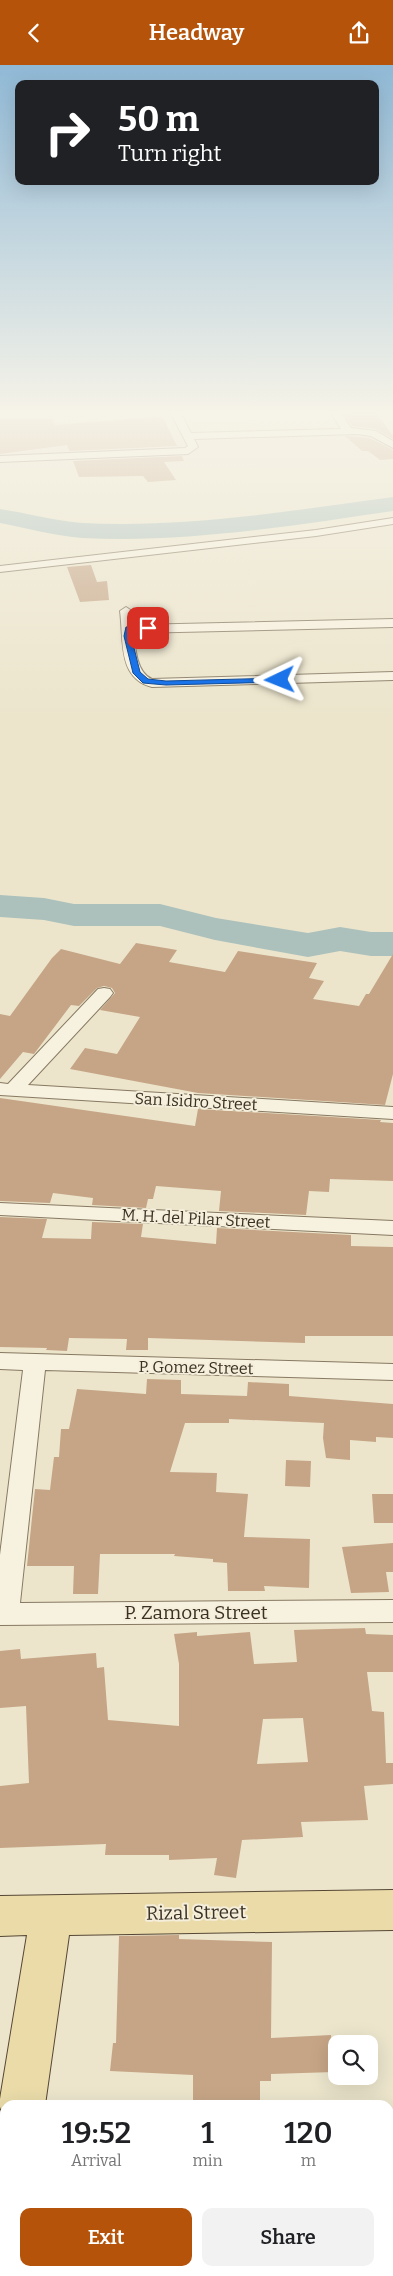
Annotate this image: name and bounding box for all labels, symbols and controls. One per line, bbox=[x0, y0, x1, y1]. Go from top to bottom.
icon: back bbox=[20, 19, 48, 47]
text: Headway bbox=[149, 19, 244, 46]
icon: share bbox=[345, 19, 373, 47]
text: 50 m bbox=[118, 98, 199, 140]
icon: right bbox=[35, 100, 100, 165]
text: Turn right bbox=[118, 140, 221, 167]
pin bbox=[127, 607, 169, 649]
icon: arrive bbox=[134, 614, 162, 642]
position arrow bbox=[253, 653, 305, 705]
street label: San Isidro Street bbox=[134, 1089, 258, 1114]
street label: M. H. del Pilar Street bbox=[121, 1205, 271, 1232]
street label: P. Gomez Street bbox=[138, 1357, 254, 1378]
street label: P. Zamora Street bbox=[124, 1601, 268, 1624]
street label: Rizal Street bbox=[146, 1900, 247, 1925]
map controls bbox=[328, 2035, 378, 2085]
button: search bbox=[328, 2035, 378, 2085]
text: 19:52 bbox=[61, 2115, 131, 2151]
text: 1 bbox=[201, 2115, 214, 2151]
text: 120 bbox=[284, 2115, 333, 2151]
text: Arrival bbox=[71, 2151, 122, 2170]
text: min bbox=[193, 2151, 223, 2170]
text: m bbox=[301, 2151, 316, 2170]
button: Exit bbox=[20, 2208, 192, 2266]
button: Share bbox=[202, 2208, 374, 2266]

